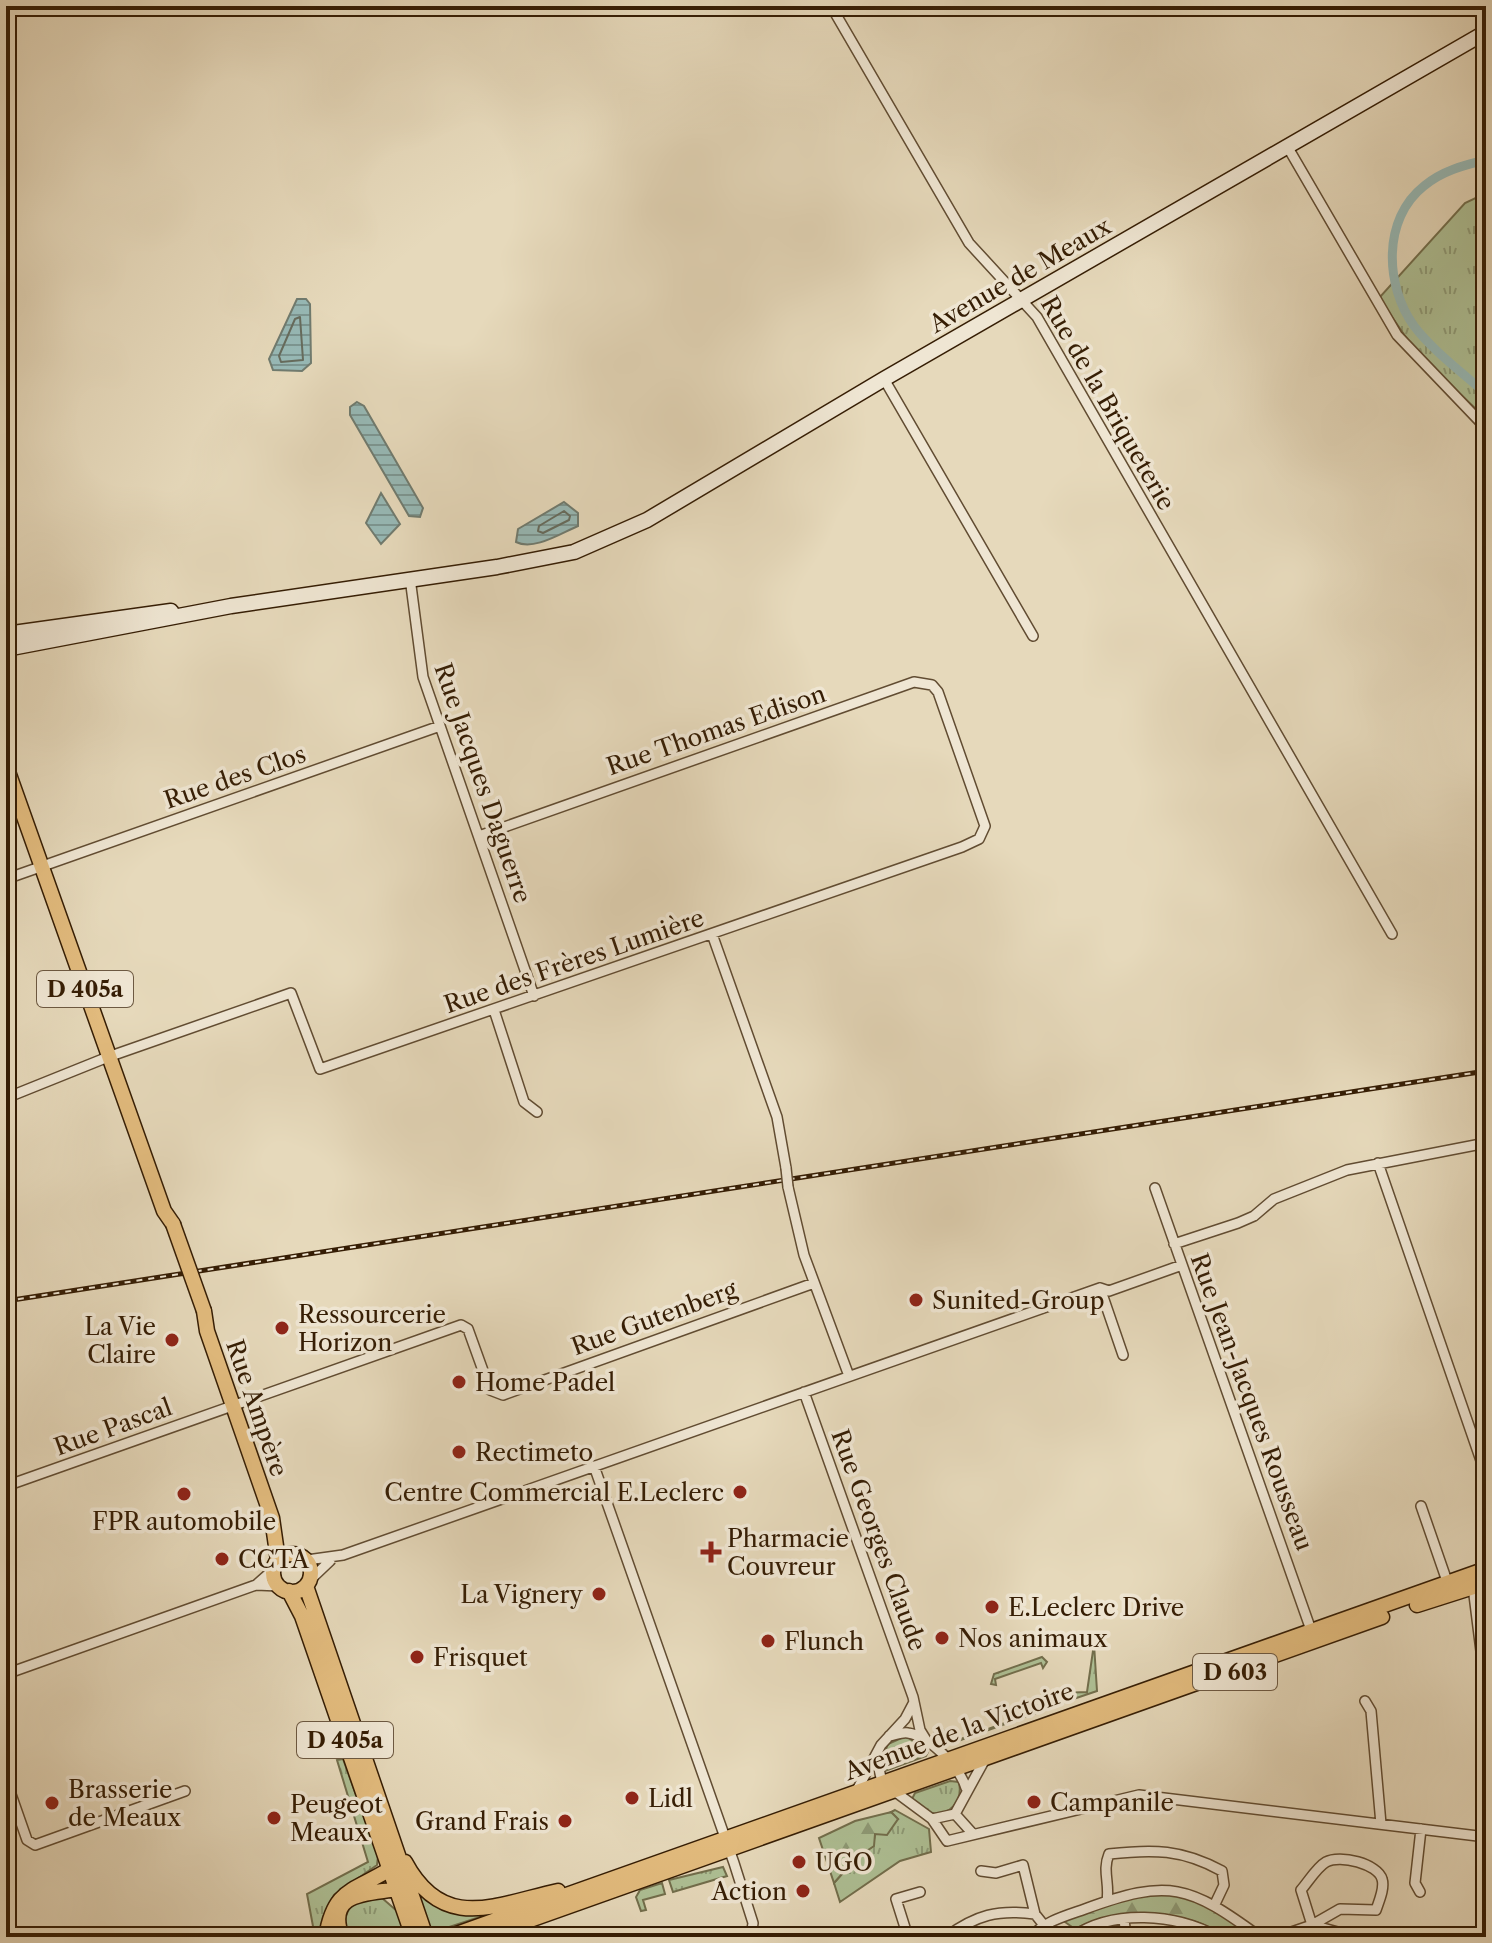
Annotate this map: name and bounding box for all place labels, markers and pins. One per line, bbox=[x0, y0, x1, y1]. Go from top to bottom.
place label: Sunited-Group bbox=[932, 1286, 1104, 1315]
marker: Sunited-Group bbox=[907, 1291, 925, 1309]
place label: Ressourcerie Horizon bbox=[298, 1300, 446, 1357]
place label: La Vie Claire bbox=[84, 1312, 156, 1369]
marker: Ressourcerie Horizon bbox=[273, 1319, 291, 1337]
marker: La Vie Claire bbox=[163, 1331, 181, 1349]
place label: Home Padel bbox=[475, 1368, 615, 1397]
marker: Home Padel bbox=[450, 1373, 468, 1391]
place label: Rectimeto bbox=[475, 1438, 593, 1467]
marker: Rectimeto bbox=[450, 1443, 468, 1461]
place label: Centre Commercial E.Leclerc bbox=[384, 1478, 724, 1507]
marker: Centre Commercial E.Leclerc bbox=[731, 1483, 749, 1501]
marker: FPR automobile bbox=[175, 1485, 193, 1503]
place label: FPR automobile bbox=[92, 1507, 276, 1536]
place label: Pharmacie Couvreur bbox=[727, 1524, 849, 1581]
marker: Pharmacie Couvreur bbox=[702, 1543, 720, 1561]
place label: CCTA bbox=[238, 1545, 310, 1574]
marker: CCTA bbox=[213, 1550, 231, 1568]
place label: La Vignery bbox=[460, 1580, 584, 1609]
marker: La Vignery bbox=[590, 1585, 608, 1603]
place label: E.Leclerc Drive bbox=[1008, 1593, 1184, 1622]
marker: E.Leclerc Drive bbox=[983, 1598, 1001, 1616]
place label: Nos animaux bbox=[958, 1624, 1108, 1653]
place label: Flunch bbox=[784, 1627, 864, 1656]
marker: Nos animaux bbox=[933, 1629, 951, 1647]
marker: Flunch bbox=[759, 1632, 777, 1650]
place label: Frisquet bbox=[433, 1643, 528, 1672]
marker: Frisquet bbox=[408, 1648, 426, 1666]
place label: Brasserie de Meaux bbox=[68, 1775, 181, 1832]
place label: Lidl bbox=[648, 1784, 693, 1813]
place label: Campanile bbox=[1050, 1788, 1174, 1817]
marker: Lidl bbox=[623, 1789, 641, 1807]
place label: Peugeot Meaux bbox=[290, 1790, 383, 1847]
marker: Campanile bbox=[1025, 1793, 1043, 1811]
marker: Brasserie de Meaux bbox=[43, 1794, 61, 1812]
place label: Grand Frais bbox=[415, 1807, 549, 1836]
marker: Peugeot Meaux bbox=[265, 1809, 283, 1827]
marker: Grand Frais bbox=[556, 1812, 574, 1830]
place label: UGO bbox=[815, 1848, 873, 1877]
marker: UGO bbox=[790, 1853, 808, 1871]
place label: Action bbox=[710, 1877, 787, 1906]
marker: Action bbox=[794, 1882, 812, 1900]

